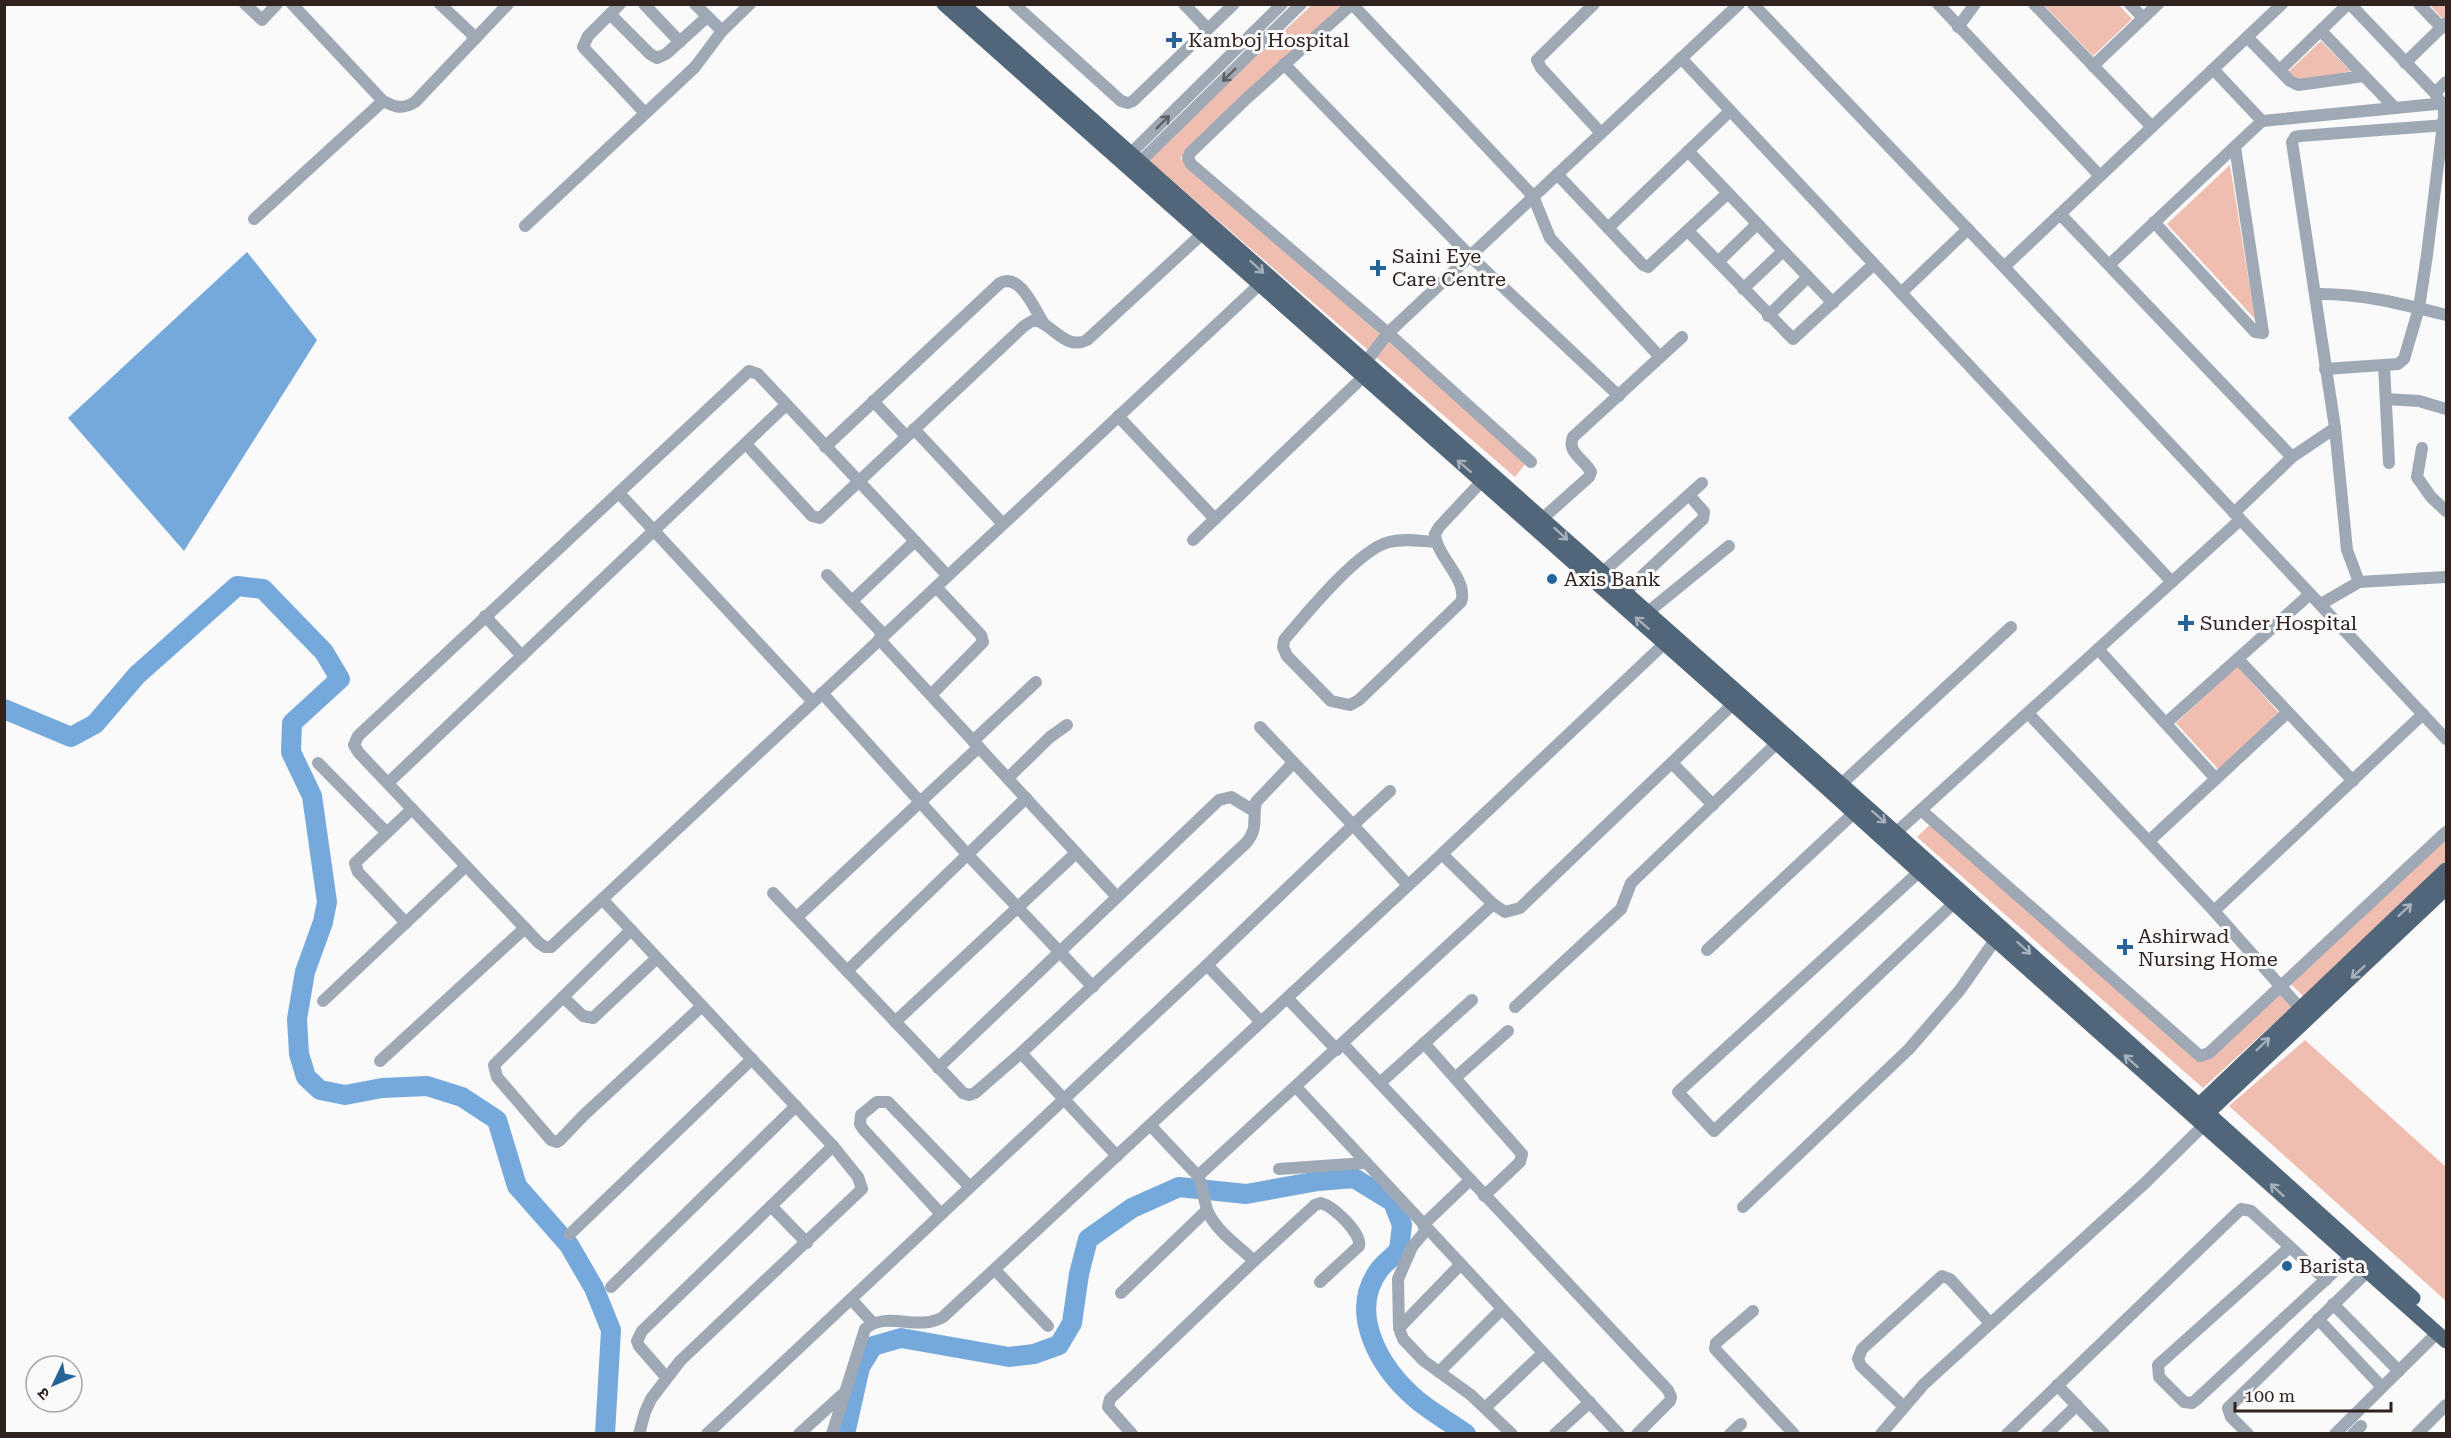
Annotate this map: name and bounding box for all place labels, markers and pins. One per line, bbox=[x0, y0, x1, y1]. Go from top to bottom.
place label: Kamboj Hospital bbox=[1188, 28, 1349, 52]
marker: Kamboj Hospital bbox=[1165, 31, 1183, 49]
place label: Saini Eye Care Centre bbox=[1392, 244, 1506, 291]
marker: Saini Eye Care Centre bbox=[1369, 259, 1387, 277]
place label: Axis Bank bbox=[1564, 567, 1661, 591]
marker: Axis Bank bbox=[1545, 572, 1559, 586]
place label: Sunder Hospital bbox=[2200, 611, 2357, 635]
marker: Sunder Hospital bbox=[2177, 614, 2195, 632]
place label: Ashirwad Nursing Home bbox=[2138, 924, 2278, 971]
marker: Ashirwad Nursing Home bbox=[2116, 938, 2134, 956]
place label: Barista bbox=[2299, 1254, 2366, 1278]
marker: Barista bbox=[2280, 1259, 2294, 1273]

